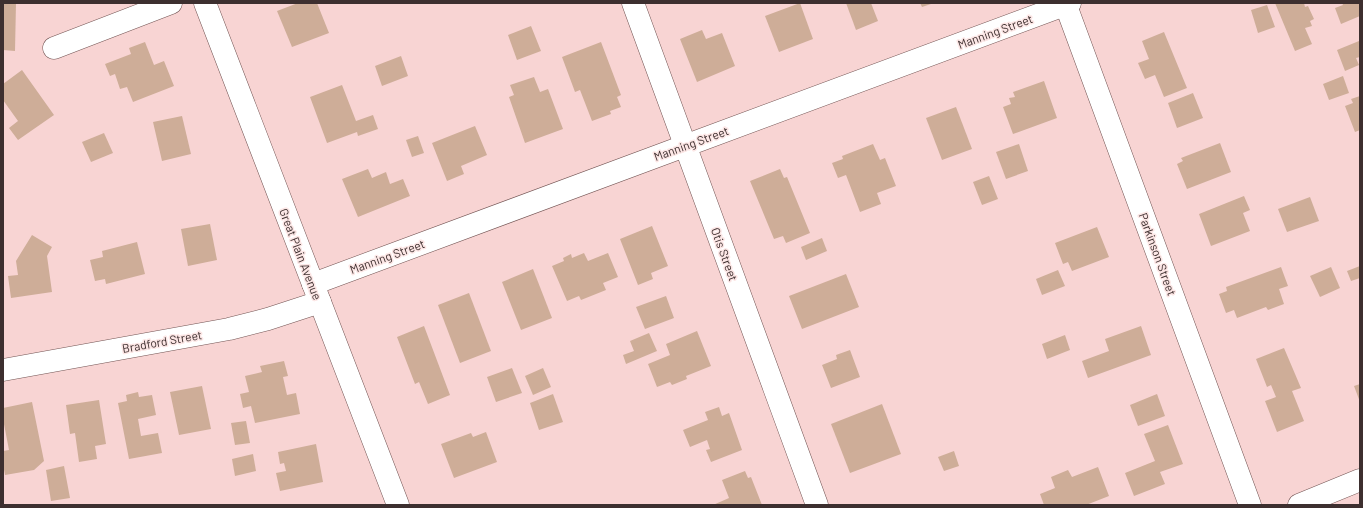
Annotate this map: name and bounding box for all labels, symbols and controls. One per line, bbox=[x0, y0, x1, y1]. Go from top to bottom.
street label: Manning Street bbox=[956, 11, 1034, 51]
street label: Manning Street bbox=[652, 123, 730, 163]
street label: Great Plain Avenue bbox=[277, 206, 325, 302]
street label: Parkinson Street bbox=[1137, 211, 1179, 297]
street label: Otis Street bbox=[709, 225, 741, 283]
street label: Manning Street bbox=[348, 236, 426, 276]
street label: Bradford Street bbox=[121, 327, 203, 355]

